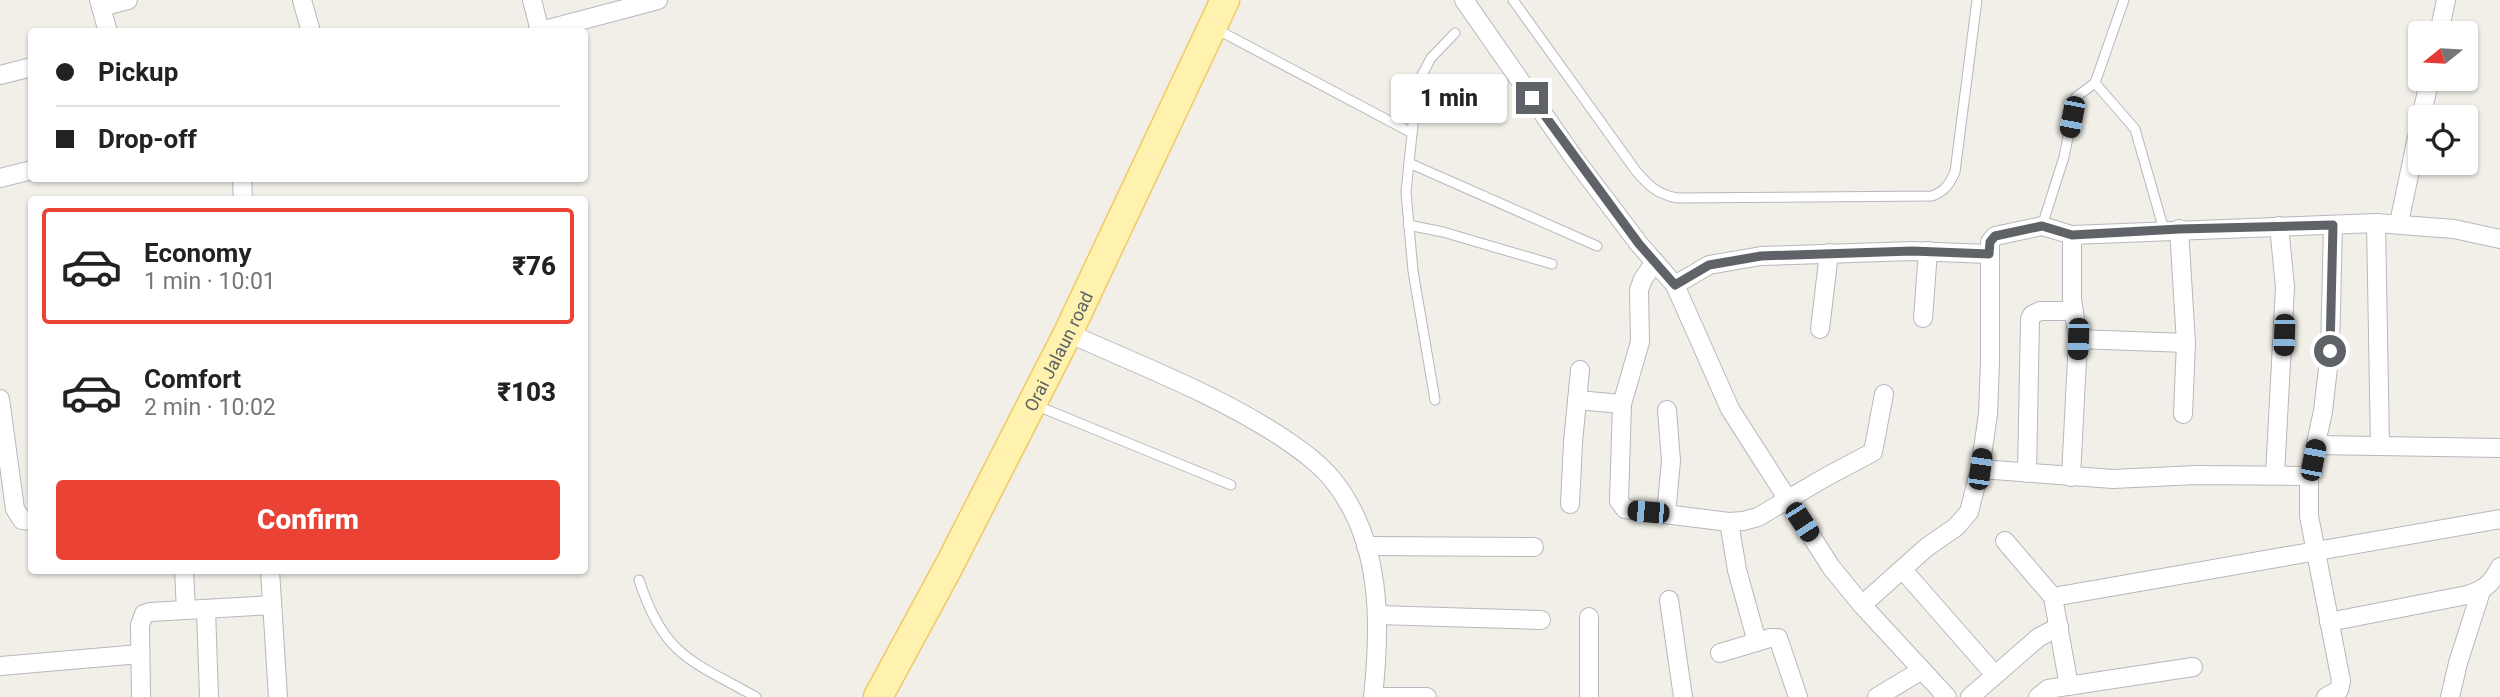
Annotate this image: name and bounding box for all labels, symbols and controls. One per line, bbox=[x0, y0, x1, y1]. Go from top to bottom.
north arrow bbox=[2408, 21, 2478, 91]
map controls bbox=[2408, 21, 2478, 175]
text: Pickup bbox=[98, 57, 178, 87]
callout: 1 min bbox=[1392, 74, 1508, 122]
route end bbox=[1516, 82, 1548, 114]
text: 1 min bbox=[1420, 85, 1478, 112]
car bbox=[2058, 94, 2087, 140]
button: locate bbox=[2408, 105, 2478, 175]
text: Drop-off bbox=[98, 124, 197, 154]
icon: car bbox=[60, 235, 123, 298]
text: Economy bbox=[144, 238, 251, 268]
text: ₹76 bbox=[512, 251, 556, 281]
text: 1 min · 10:01 bbox=[144, 268, 276, 295]
street label: Orai Jalaun road bbox=[1019, 288, 1097, 415]
car bbox=[2273, 314, 2296, 356]
car bbox=[2067, 318, 2090, 360]
route start bbox=[2314, 335, 2346, 367]
icon: car bbox=[60, 361, 123, 424]
text: Comfort bbox=[144, 364, 241, 394]
text: ₹103 bbox=[497, 377, 556, 407]
text: 2 min · 10:02 bbox=[144, 394, 276, 421]
car bbox=[2299, 437, 2328, 483]
car bbox=[1967, 447, 1994, 491]
button: Confirm bbox=[56, 480, 560, 560]
car bbox=[1782, 499, 1823, 545]
car bbox=[1627, 500, 1670, 524]

